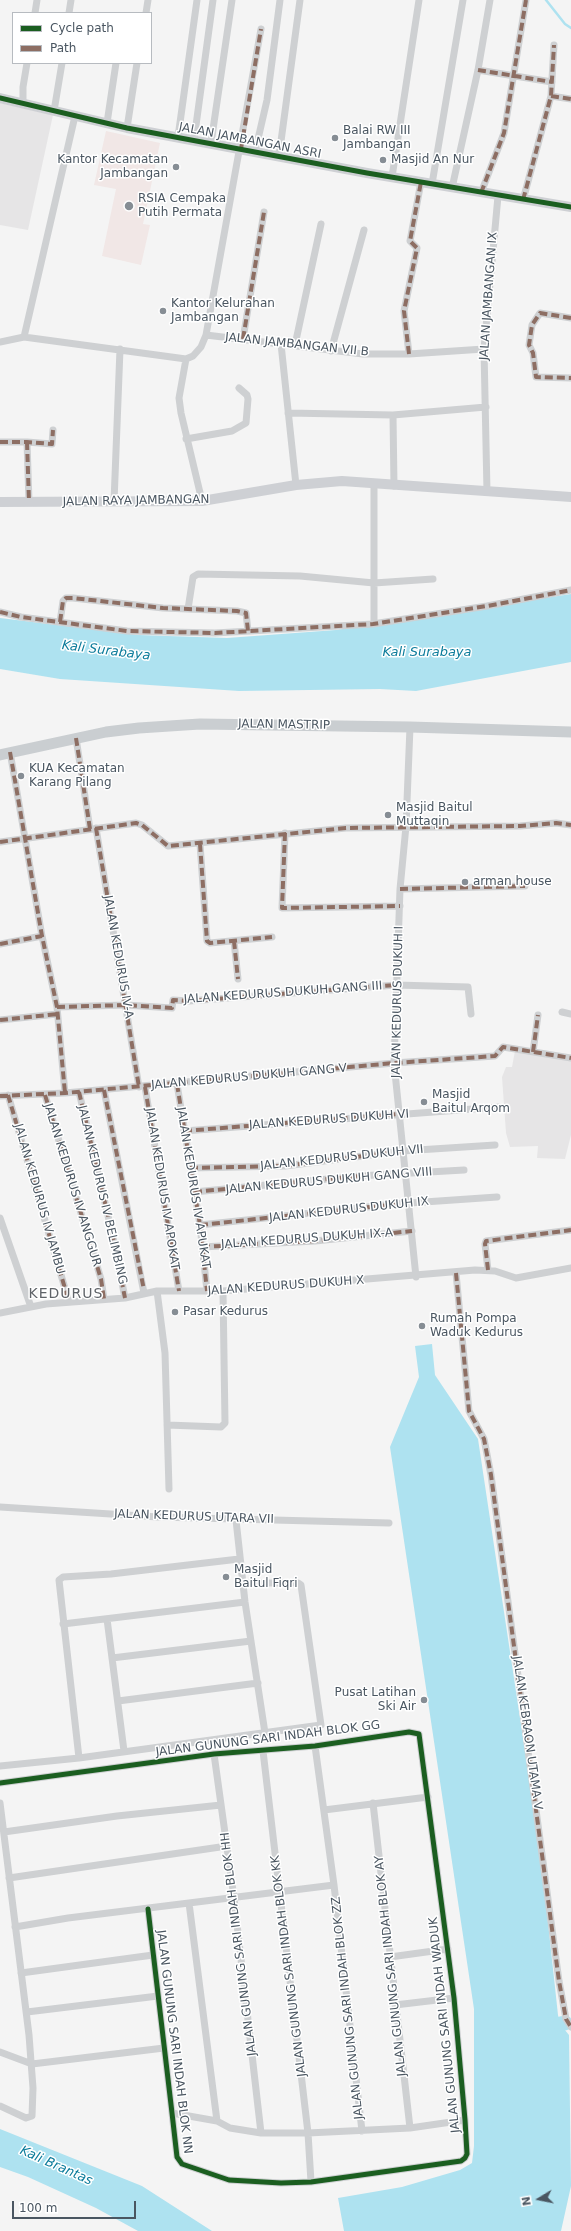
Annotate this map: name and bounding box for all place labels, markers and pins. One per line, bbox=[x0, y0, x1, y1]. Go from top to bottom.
place label: Balai RW III Jambangan bbox=[343, 124, 411, 152]
marker: Balai RW III Jambangan bbox=[330, 133, 340, 143]
place label: Kantor Kecamatan Jambangan bbox=[57, 153, 168, 181]
place label: Masjid An Nur bbox=[391, 153, 474, 167]
marker: Masjid An Nur bbox=[378, 155, 388, 165]
marker: Kantor Kecamatan Jambangan bbox=[171, 162, 181, 172]
place label: RSIA Cempaka Putih Permata bbox=[138, 192, 226, 220]
marker: RSIA Cempaka Putih Permata bbox=[123, 200, 135, 212]
place label: Kantor Kelurahan Jambangan bbox=[171, 297, 275, 325]
marker: Kantor Kelurahan Jambangan bbox=[158, 306, 168, 316]
place label: KUA Kecamatan Karang Pilang bbox=[29, 762, 125, 790]
marker: KUA Kecamatan Karang Pilang bbox=[16, 771, 26, 781]
place label: Masjid Baitul Muttaqin bbox=[396, 801, 473, 829]
marker: Masjid Baitul Muttaqin bbox=[383, 810, 393, 820]
place label: arman house bbox=[473, 875, 552, 889]
marker: arman house bbox=[460, 877, 470, 887]
place label: Masjid Baitul Arqom bbox=[432, 1088, 510, 1116]
marker: Masjid Baitul Arqom bbox=[419, 1097, 429, 1107]
place label: Pasar Kedurus bbox=[183, 1305, 268, 1319]
marker: Pasar Kedurus bbox=[170, 1307, 180, 1317]
place label: Rumah Pompa Waduk Kedurus bbox=[430, 1312, 523, 1340]
marker: Rumah Pompa Waduk Kedurus bbox=[417, 1321, 427, 1331]
place label: Masjid Baitul Fiqri bbox=[234, 1563, 298, 1591]
marker: Masjid Baitul Fiqri bbox=[221, 1572, 231, 1582]
place label: Pusat Latihan Ski Air bbox=[335, 1686, 416, 1714]
marker: Pusat Latihan Ski Air bbox=[419, 1695, 429, 1705]

